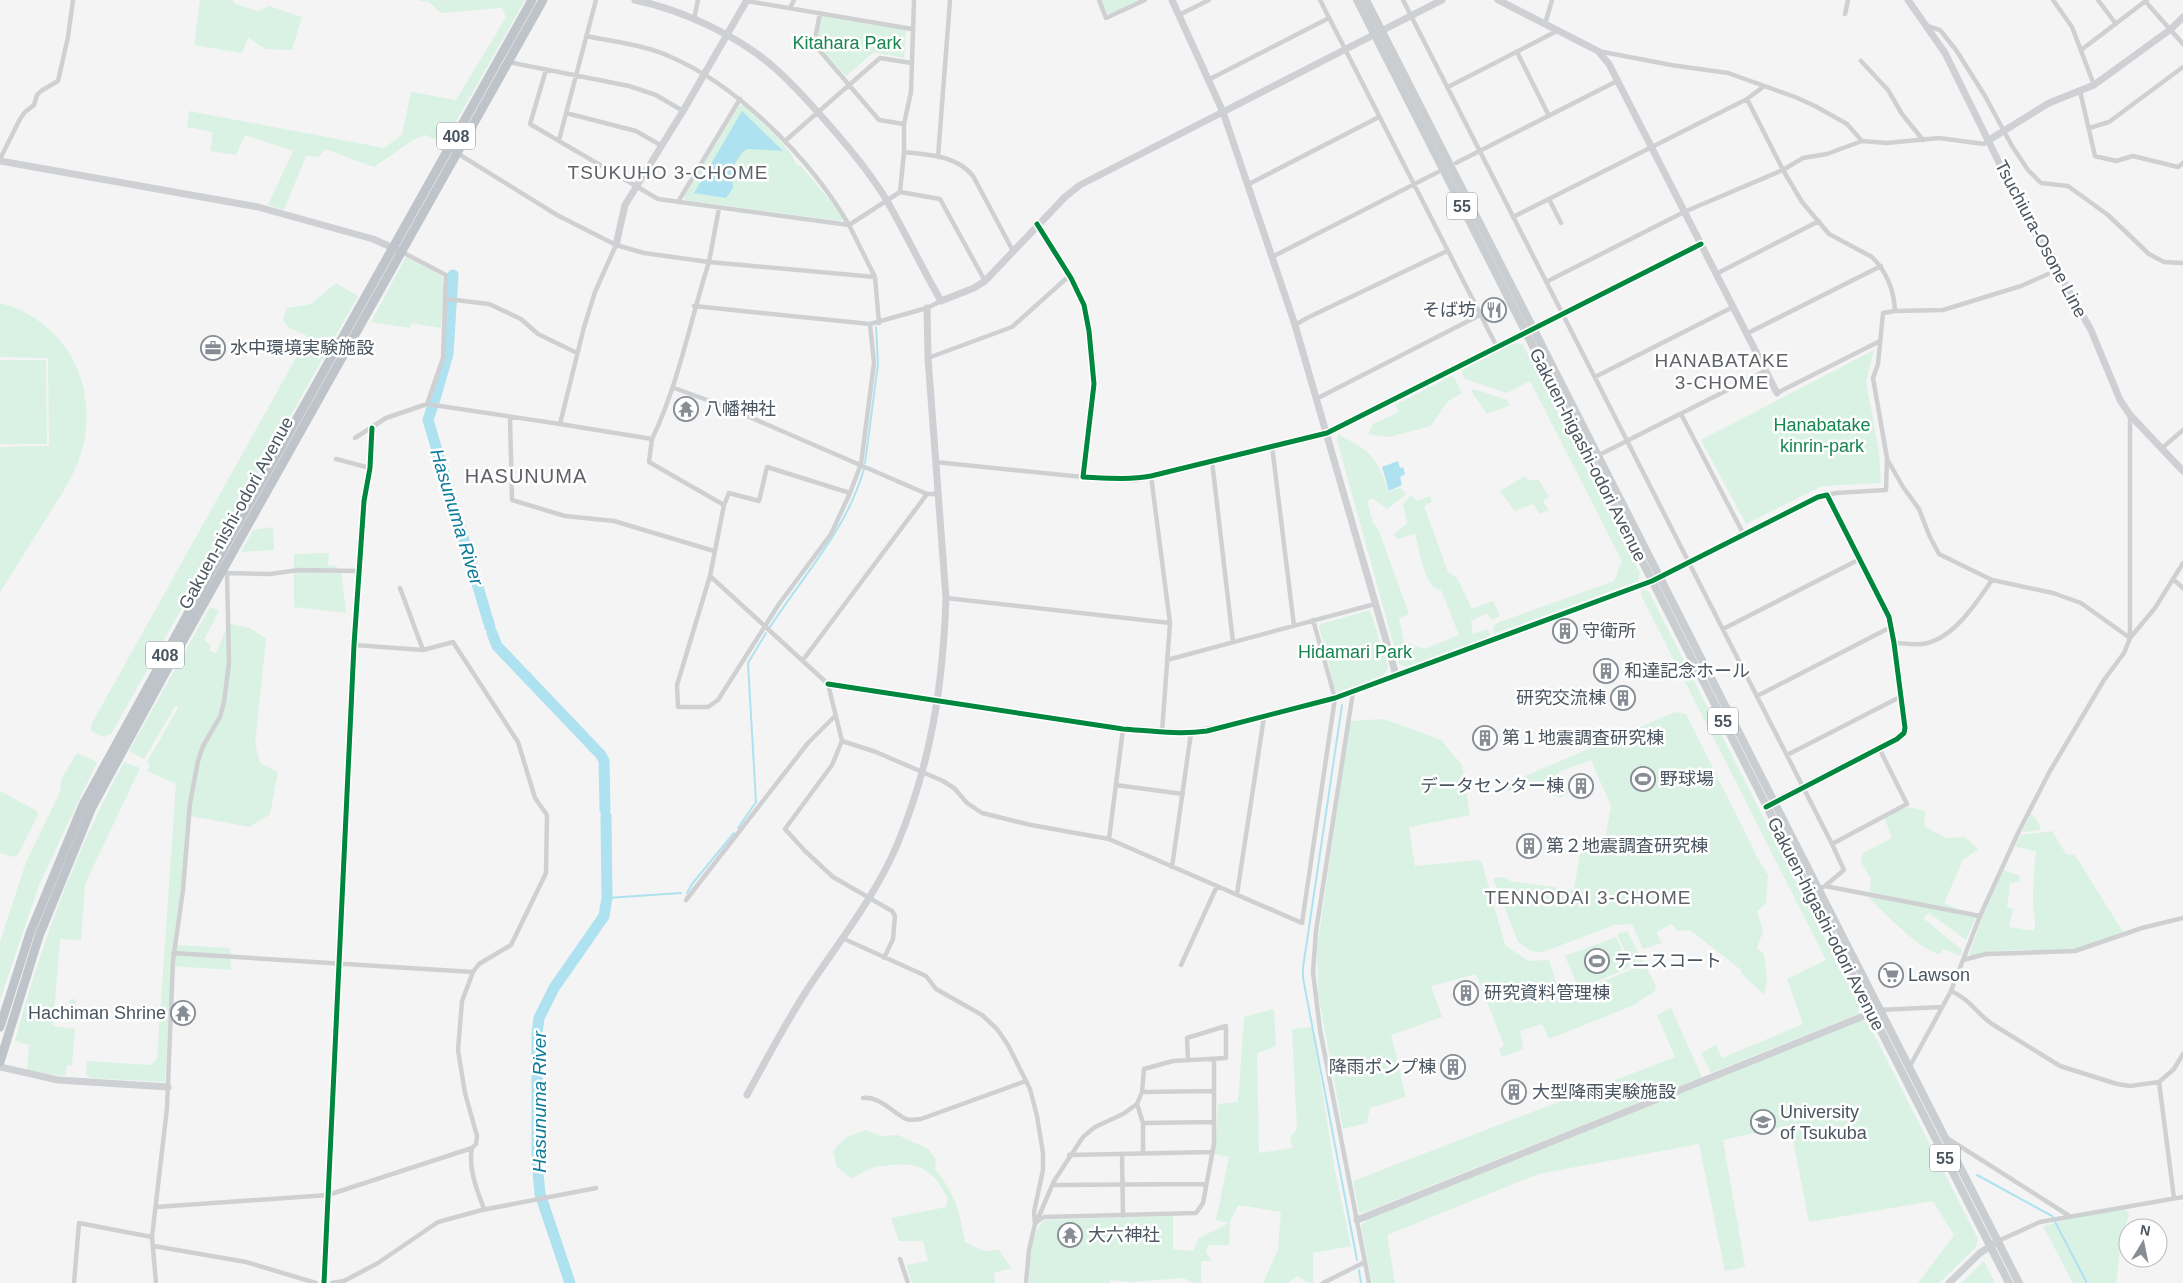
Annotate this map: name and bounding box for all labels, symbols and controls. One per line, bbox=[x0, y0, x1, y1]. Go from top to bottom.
park label: Kitahara Park bbox=[792, 33, 903, 53]
road number: 408 bbox=[437, 122, 475, 150]
street label: Tsuchiura-Osone Line bbox=[1991, 157, 2091, 321]
district label: TSUKUHO 3-CHOME bbox=[568, 162, 768, 183]
road number: 55 bbox=[1447, 192, 1477, 220]
restaurant icon: そば坊 bbox=[1481, 297, 1507, 323]
place label: そば坊 bbox=[1422, 300, 1476, 320]
office icon: 水中環境実験施設 bbox=[200, 335, 226, 361]
place label: 水中環境実験施設 bbox=[230, 338, 374, 358]
street label: Gakuen-higashi-odori Avenue bbox=[1525, 345, 1651, 565]
district label: HANABATAKE 3-CHOME bbox=[1655, 350, 1789, 393]
temple icon: 八幡神社 bbox=[673, 396, 699, 422]
place label: 八幡神社 bbox=[704, 399, 776, 419]
street label: Gakuen-nishi-odori Avenue bbox=[175, 413, 297, 613]
park label: Hanabatake kinrin-park bbox=[1773, 415, 1871, 456]
water label: Hasunuma River bbox=[426, 446, 488, 588]
district label: HASUNUMA bbox=[465, 465, 587, 487]
building icon: 守衛所 bbox=[1552, 618, 1578, 644]
place label: 守衛所 bbox=[1582, 621, 1636, 641]
road number: 408 bbox=[146, 642, 184, 668]
park label: Hidamari Park bbox=[1298, 642, 1413, 662]
building icon: 和達記念ホール bbox=[1593, 658, 1619, 684]
place label: 和達記念ホール bbox=[1624, 661, 1750, 681]
building icon: 研究交流棟 bbox=[1610, 685, 1636, 711]
place label: 研究交流棟 bbox=[1516, 688, 1606, 708]
road number: 55 bbox=[1708, 708, 1738, 734]
building icon: 第１地震調査研究棟 bbox=[1472, 725, 1498, 751]
place label: 第１地震調査研究棟 bbox=[1502, 728, 1664, 748]
sports icon: 野球場 bbox=[1630, 766, 1656, 792]
place label: 野球場 bbox=[1660, 769, 1714, 789]
building icon: データセンター棟 bbox=[1568, 773, 1594, 799]
place label: データセンター棟 bbox=[1420, 776, 1564, 796]
street label: Gakuen-higashi-odori Avenue bbox=[1763, 814, 1889, 1034]
building icon: 第２地震調査研究棟 bbox=[1516, 833, 1542, 859]
place label: 第２地震調査研究棟 bbox=[1546, 836, 1708, 856]
district label: TENNODAI 3-CHOME bbox=[1484, 887, 1692, 908]
sports icon: テニスコート bbox=[1584, 948, 1610, 974]
place label: テニスコート bbox=[1614, 951, 1722, 971]
supermarket icon: Lawson bbox=[1878, 962, 1904, 988]
place label: Lawson bbox=[1908, 965, 1970, 985]
building icon: 研究資料管理棟 bbox=[1453, 980, 1479, 1006]
place label: 研究資料管理棟 bbox=[1484, 983, 1610, 1003]
temple icon: Hachiman Shrine bbox=[170, 1000, 196, 1026]
place label: Hachiman Shrine bbox=[28, 1003, 166, 1023]
water label: Hasunuma River bbox=[529, 1031, 550, 1173]
building icon: 降雨ポンプ棟 bbox=[1440, 1054, 1466, 1080]
place label: 降雨ポンプ棟 bbox=[1329, 1057, 1436, 1077]
building icon: 大型降雨実験施設 bbox=[1501, 1079, 1527, 1105]
place label: 大型降雨実験施設 bbox=[1532, 1082, 1676, 1102]
place label: University of Tsukuba bbox=[1780, 1102, 1868, 1143]
school or university icon: University of Tsukuba bbox=[1750, 1109, 1776, 1135]
road number: 55 bbox=[1930, 1144, 1960, 1172]
north arrow bbox=[2118, 1218, 2168, 1268]
text: N bbox=[2139, 1221, 2152, 1239]
temple icon: 大六神社 bbox=[1057, 1222, 1083, 1248]
place label: 大六神社 bbox=[1088, 1225, 1160, 1245]

